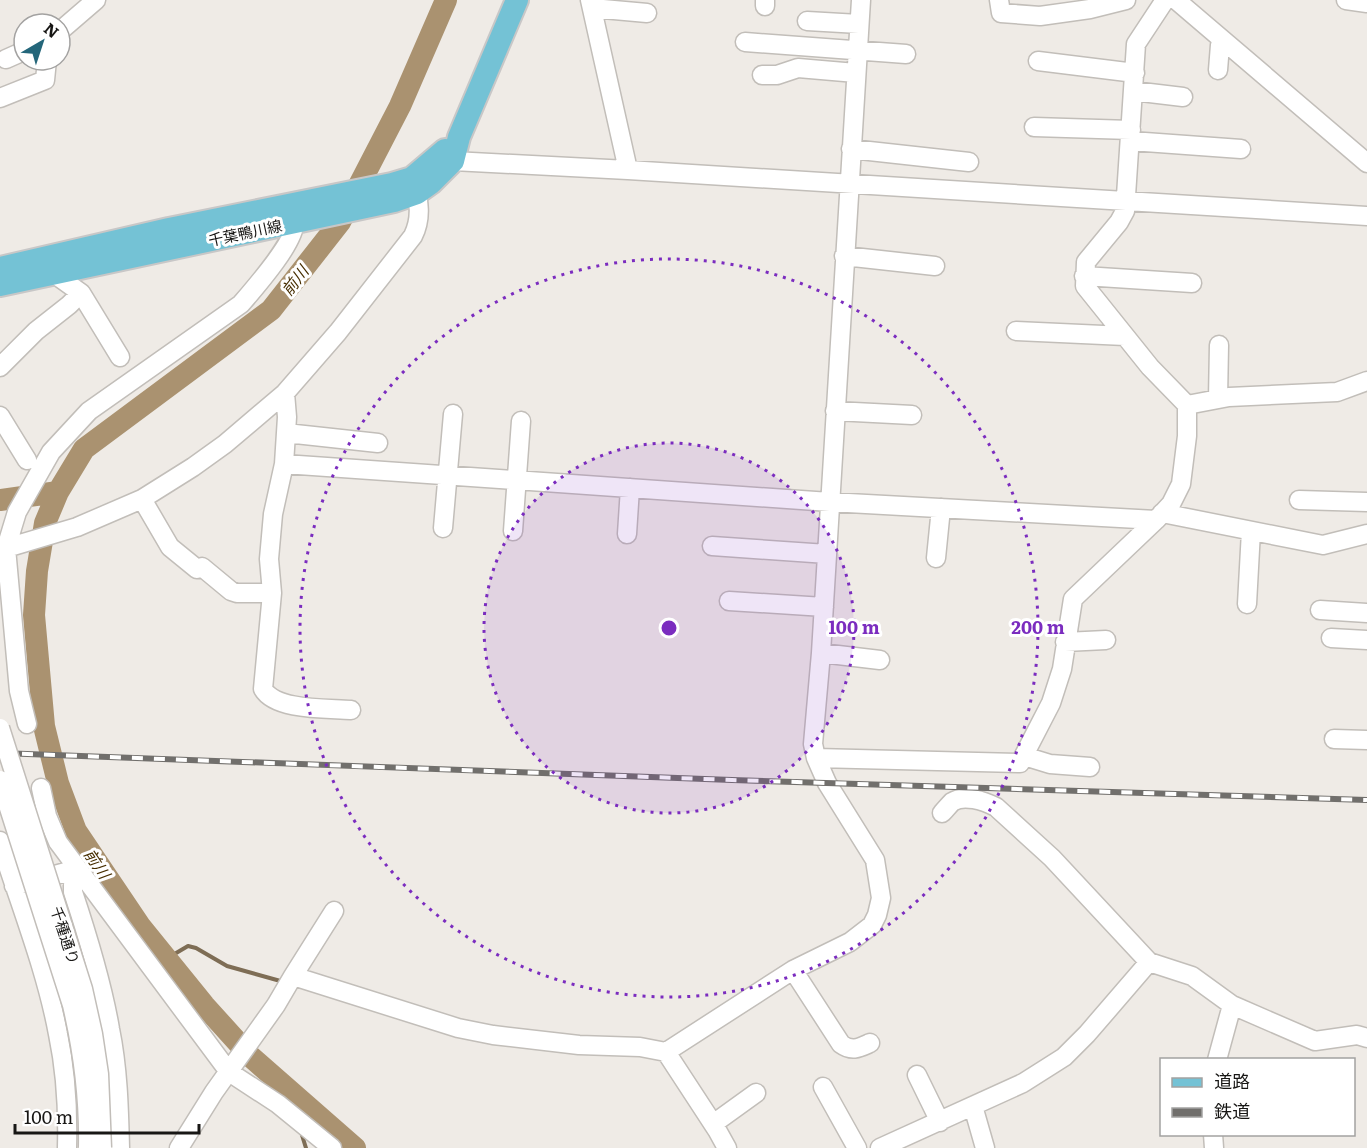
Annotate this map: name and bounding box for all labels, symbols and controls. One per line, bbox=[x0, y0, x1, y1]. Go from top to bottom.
north arrow bbox=[12, 12, 72, 72]
text: N bbox=[39, 16, 65, 43]
street label: 千葉鴨川線 bbox=[206, 213, 284, 251]
water label: 前川 bbox=[275, 258, 315, 300]
text: 100 m bbox=[828, 613, 880, 640]
text: 200 m bbox=[1011, 613, 1065, 640]
centre of rings bbox=[659, 618, 679, 638]
water label: 前川 bbox=[79, 843, 118, 885]
street label: 千種通り bbox=[46, 903, 86, 967]
legend bbox=[1160, 1058, 1355, 1136]
text: 道路 bbox=[1214, 1067, 1250, 1094]
scale bar bbox=[15, 1097, 200, 1135]
text: 鉄道 bbox=[1214, 1097, 1250, 1124]
text: 100 m bbox=[24, 1103, 73, 1130]

